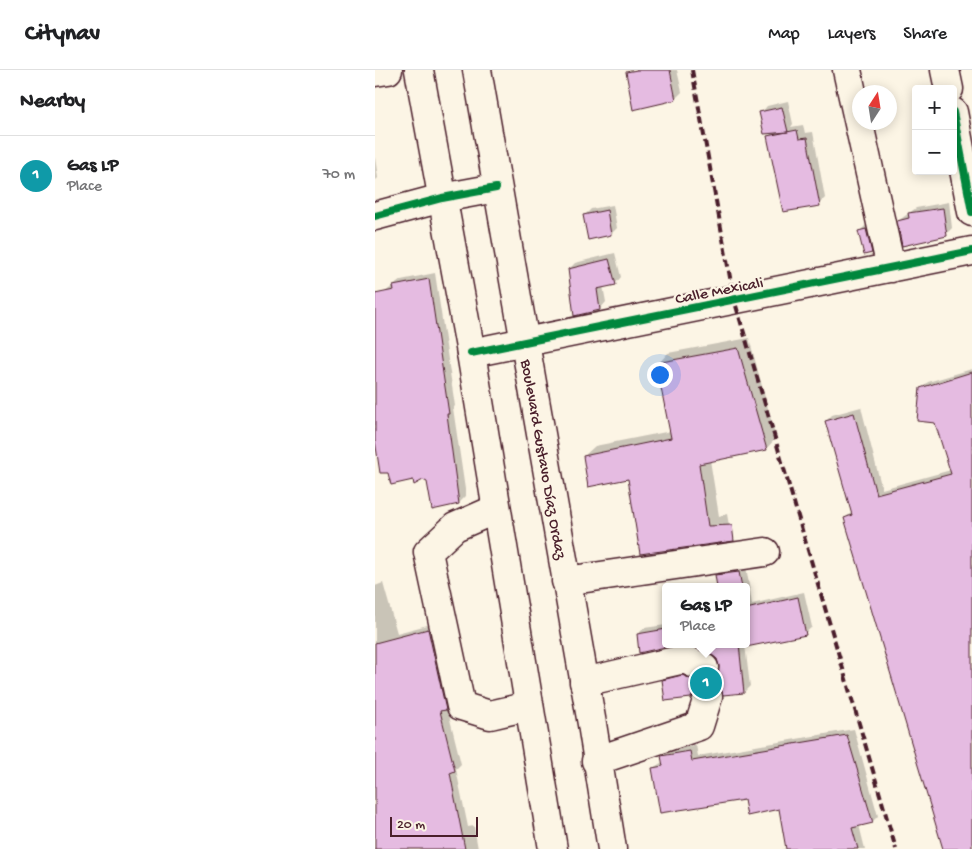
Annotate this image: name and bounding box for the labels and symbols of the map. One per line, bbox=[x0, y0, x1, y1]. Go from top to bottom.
north arrow bbox=[852, 85, 897, 130]
street label: Calle Mexicali bbox=[674, 275, 765, 310]
street label: Boulevard Gustavo Díaz Ordaz bbox=[514, 357, 569, 562]
your location bbox=[647, 362, 673, 388]
pin: 1 bbox=[690, 664, 722, 702]
scale bar bbox=[390, 814, 477, 837]

